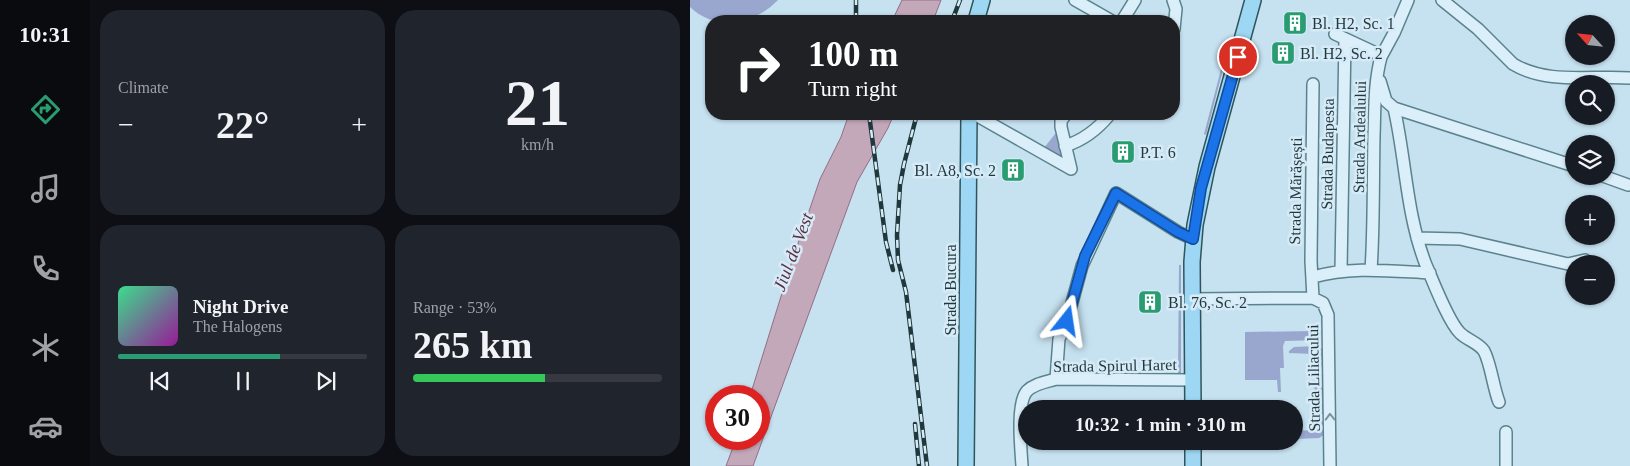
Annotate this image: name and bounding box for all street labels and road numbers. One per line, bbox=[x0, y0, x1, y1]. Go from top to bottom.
street label: Strada Ardealului bbox=[1350, 80, 1369, 193]
street label: Strada Budapesta bbox=[1318, 98, 1338, 210]
street label: Strada Mărășești bbox=[1286, 137, 1306, 245]
street label: Strada Bucura bbox=[942, 244, 959, 336]
street label: Strada Liliacului bbox=[1304, 324, 1323, 432]
street label: Strada Spirul Haret bbox=[1053, 356, 1177, 376]

